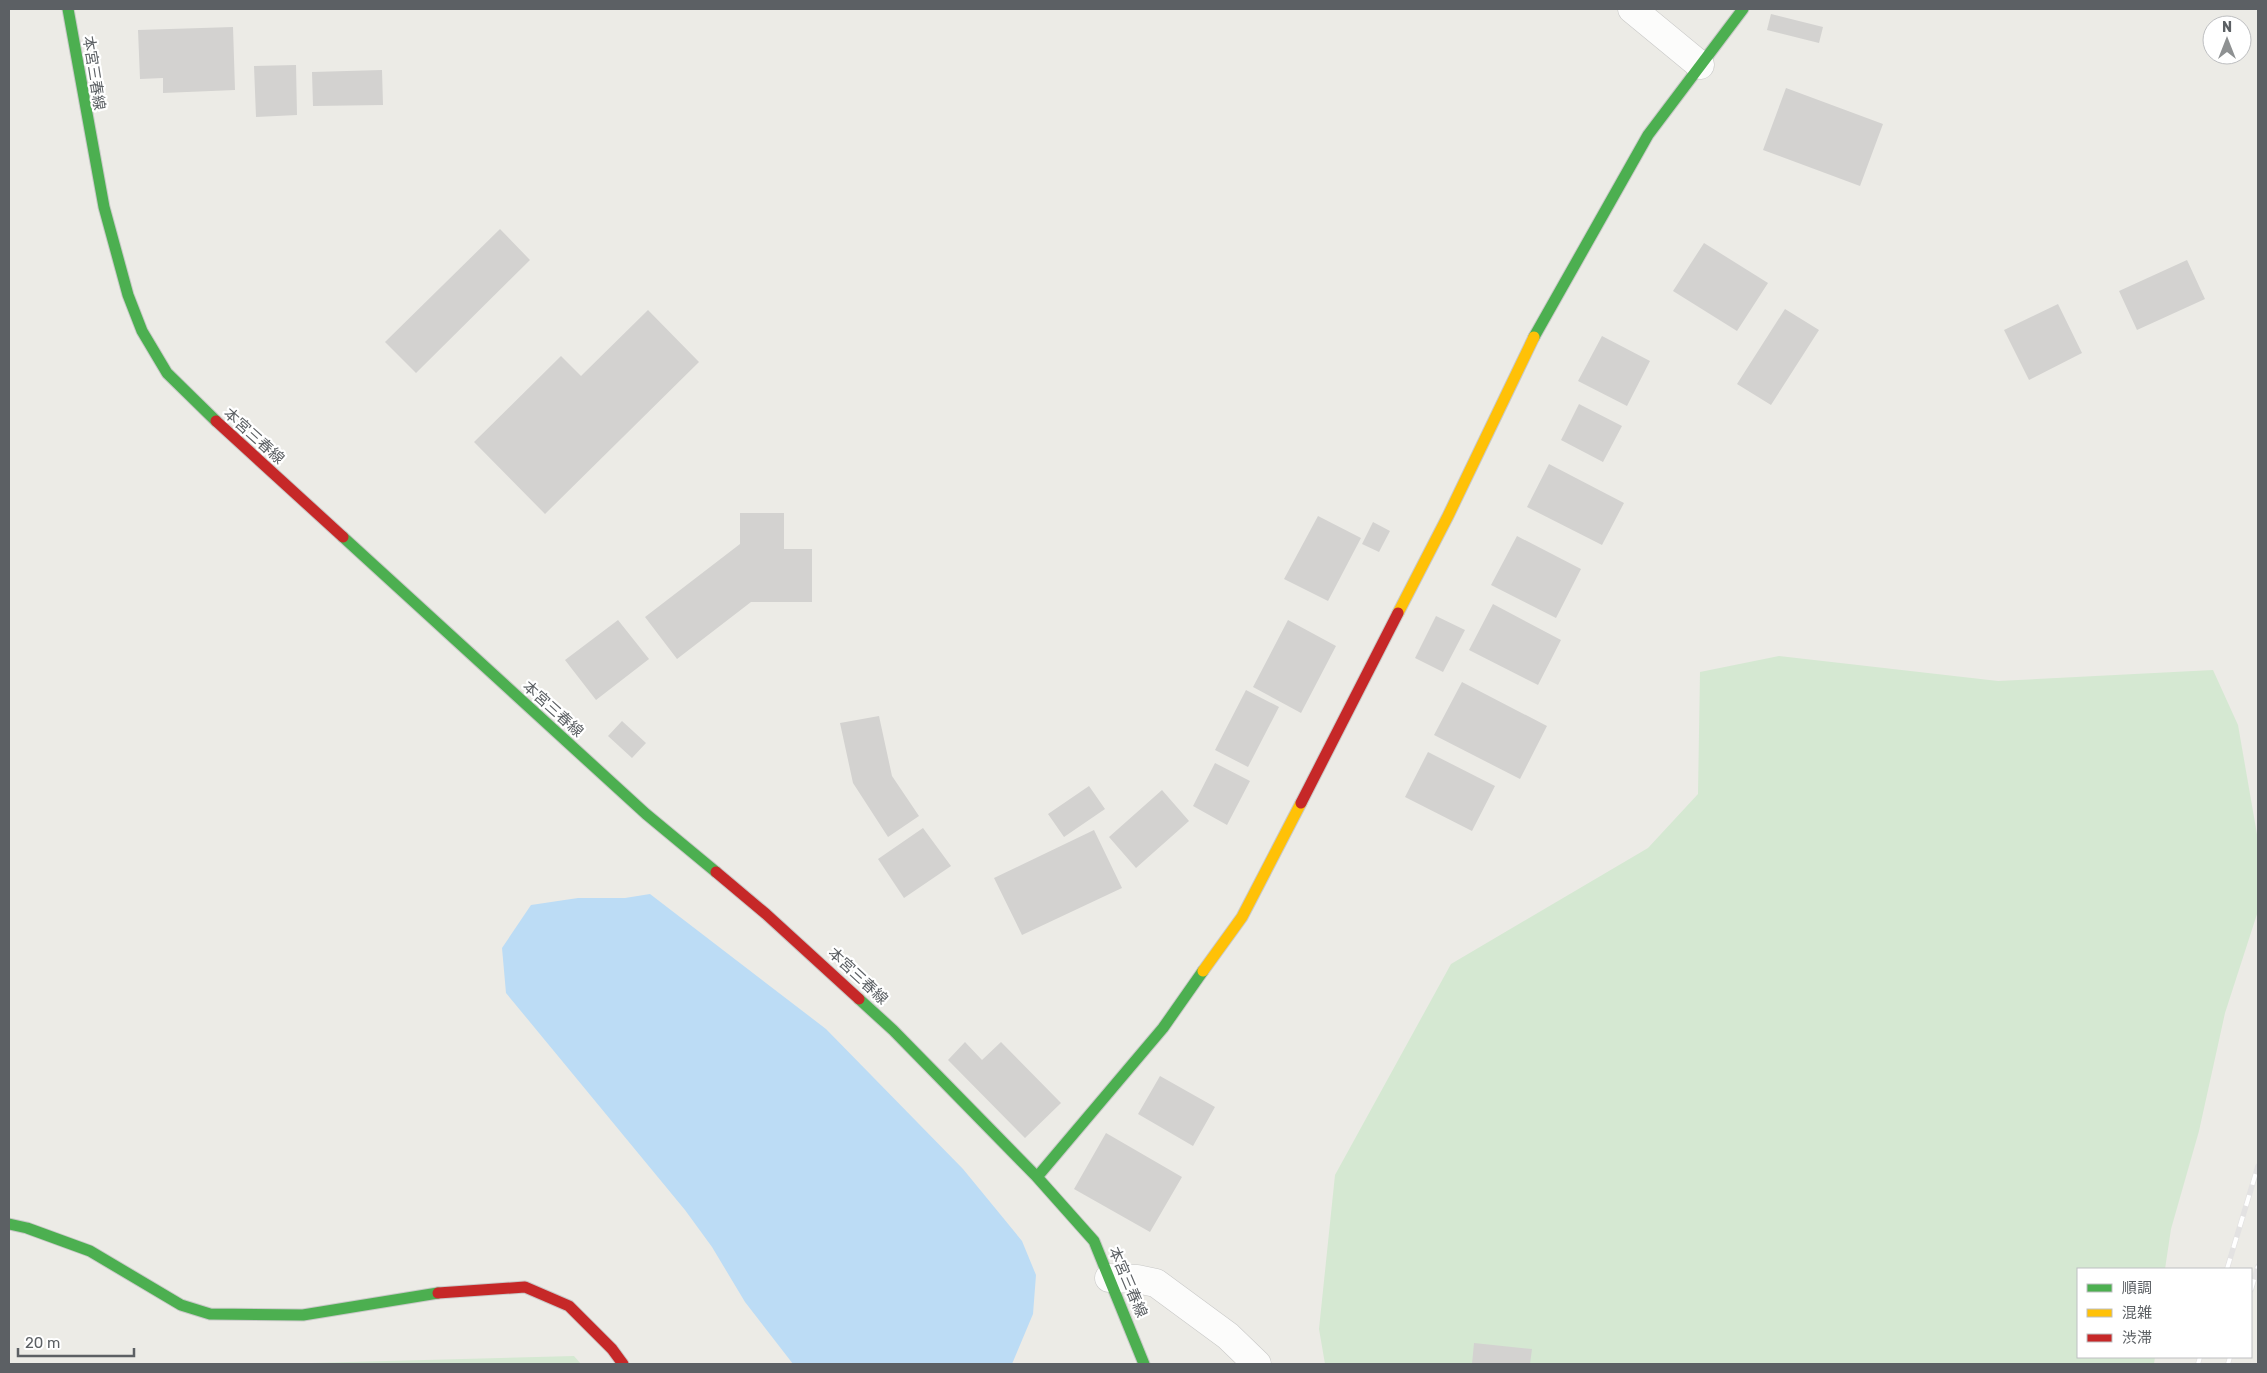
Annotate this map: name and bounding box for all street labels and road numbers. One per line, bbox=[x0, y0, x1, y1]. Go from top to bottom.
street label: 本宮三春線 bbox=[79, 35, 109, 111]
street label: 本宮三春線 bbox=[220, 404, 288, 468]
street label: 本宮三春線 bbox=[519, 677, 587, 741]
street label: 本宮三春線 bbox=[824, 944, 892, 1008]
street label: 本宮三春線 bbox=[1105, 1244, 1151, 1320]

